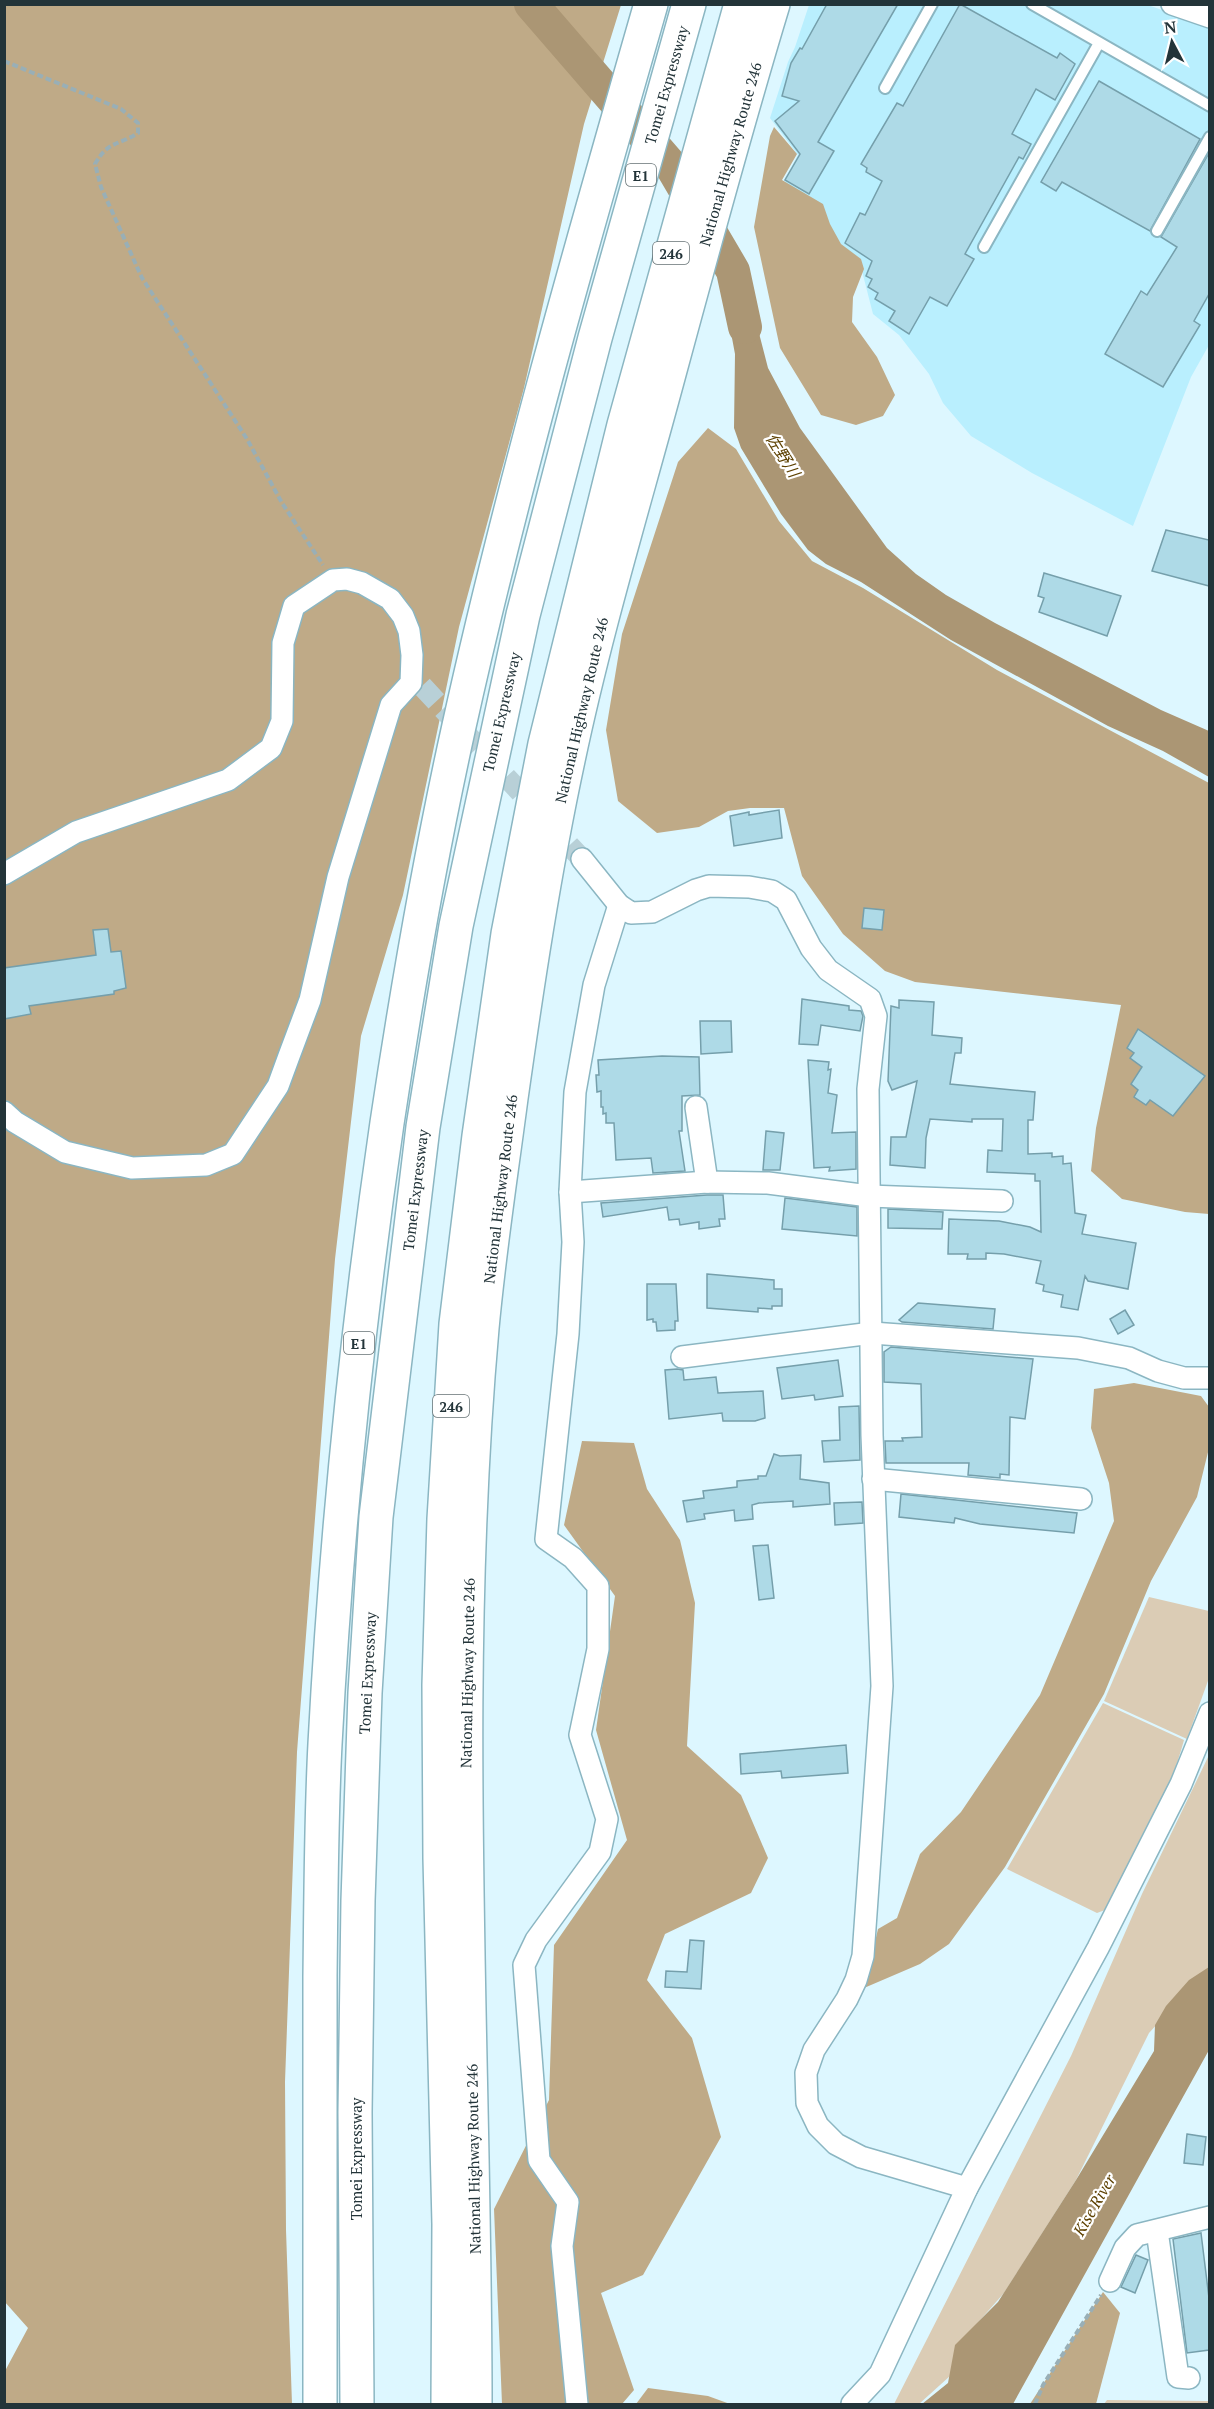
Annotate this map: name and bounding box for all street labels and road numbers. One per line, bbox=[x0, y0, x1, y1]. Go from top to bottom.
street label: Tomei Expressway bbox=[639, 23, 693, 147]
street label: National Highway Route 246 bbox=[694, 60, 766, 248]
road number: E1 bbox=[626, 164, 656, 186]
road number: 246 bbox=[653, 242, 689, 264]
street label: National Highway Route 246 bbox=[550, 615, 612, 805]
street label: Tomei Expressway bbox=[477, 650, 525, 774]
street label: National Highway Route 246 bbox=[478, 1093, 522, 1285]
street label: Tomei Expressway bbox=[398, 1127, 432, 1252]
road number: E1 bbox=[344, 1332, 374, 1354]
road number: 246 bbox=[433, 1395, 469, 1417]
street label: National Highway Route 246 bbox=[455, 1578, 479, 1768]
street label: Tomei Expressway bbox=[354, 1611, 380, 1735]
street label: National Highway Route 246 bbox=[461, 2064, 485, 2254]
street label: Tomei Expressway bbox=[346, 2097, 366, 2220]

